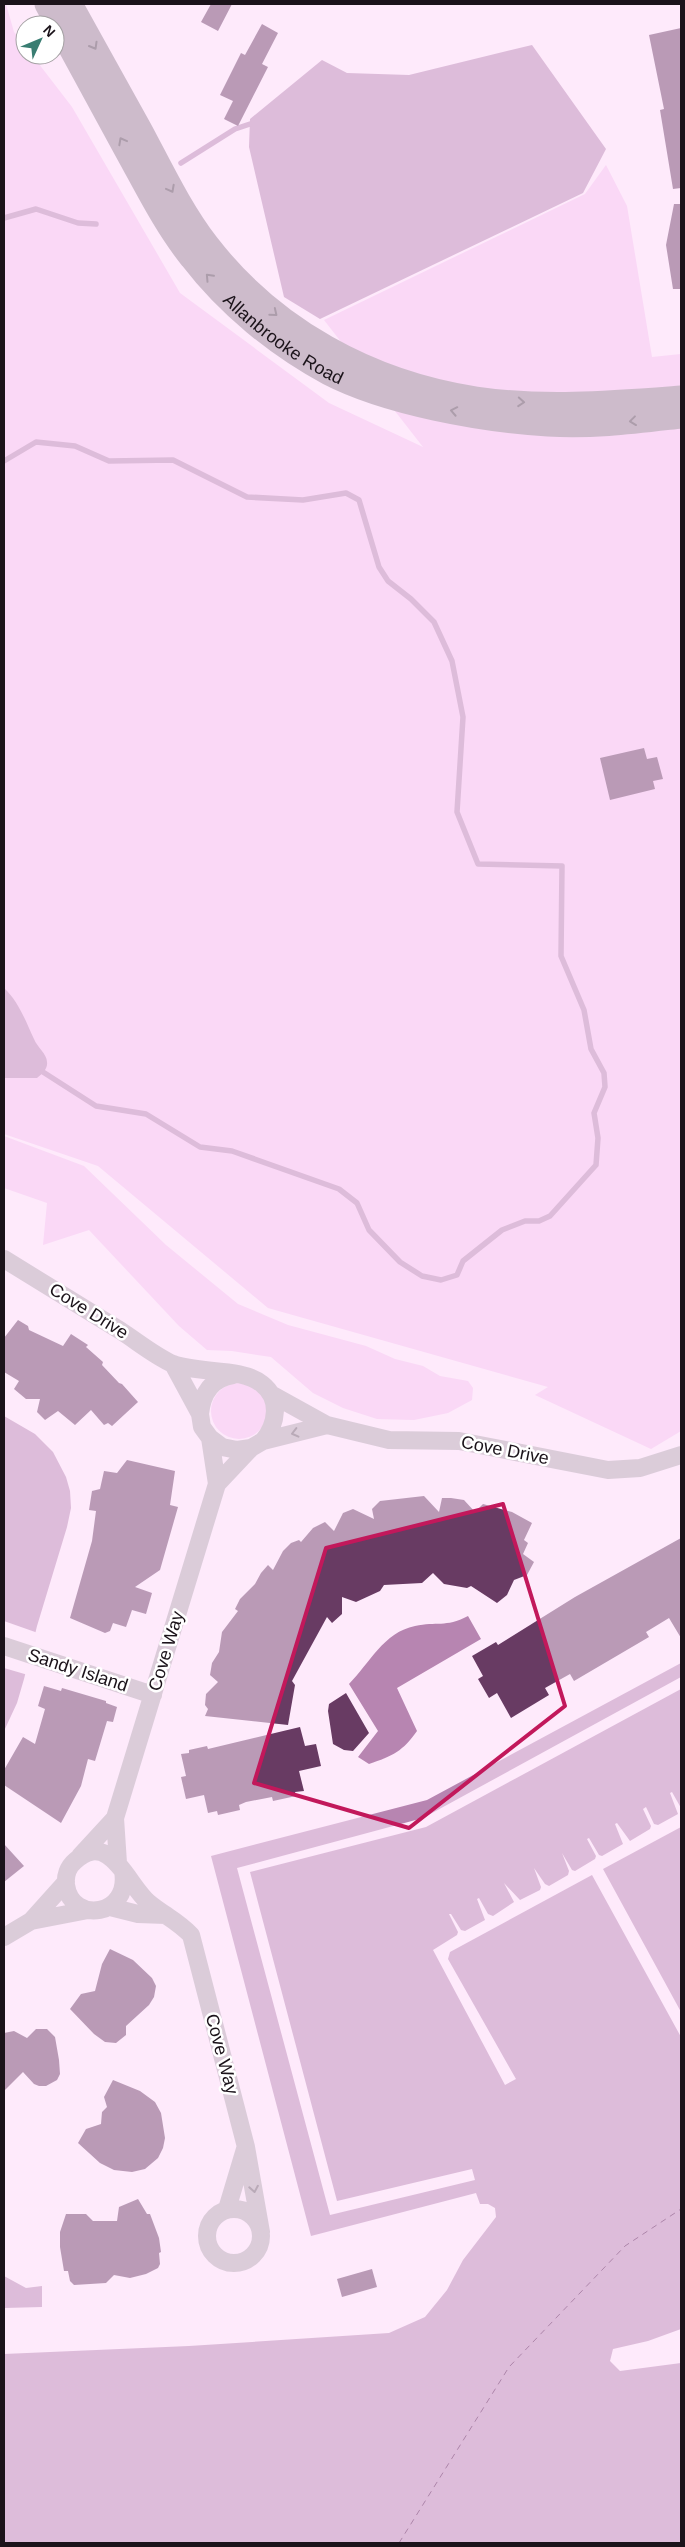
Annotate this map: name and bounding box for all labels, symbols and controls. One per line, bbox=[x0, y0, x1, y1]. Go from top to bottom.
north arrow bbox=[15, 15, 65, 65]
text: N bbox=[40, 22, 59, 40]
one-way arrow bbox=[87, 41, 97, 50]
one-way arrow bbox=[118, 137, 128, 146]
one-way arrow bbox=[165, 184, 175, 193]
one-way arrow bbox=[206, 274, 215, 283]
street label: Allanbrooke Road bbox=[219, 290, 346, 388]
one-way arrow bbox=[268, 308, 277, 316]
one-way arrow bbox=[518, 396, 526, 407]
one-way arrow bbox=[450, 406, 458, 417]
one-way arrow bbox=[629, 415, 637, 426]
street label: Cove Drive bbox=[46, 1279, 132, 1343]
one-way arrow bbox=[291, 1427, 300, 1438]
street label: Cove Drive bbox=[459, 1432, 551, 1468]
street label: Cove Way bbox=[144, 1609, 188, 1693]
street label: Sandy Island bbox=[25, 1644, 131, 1696]
street label: Cove Way bbox=[202, 2012, 242, 2096]
one-way arrow bbox=[248, 2185, 258, 2194]

